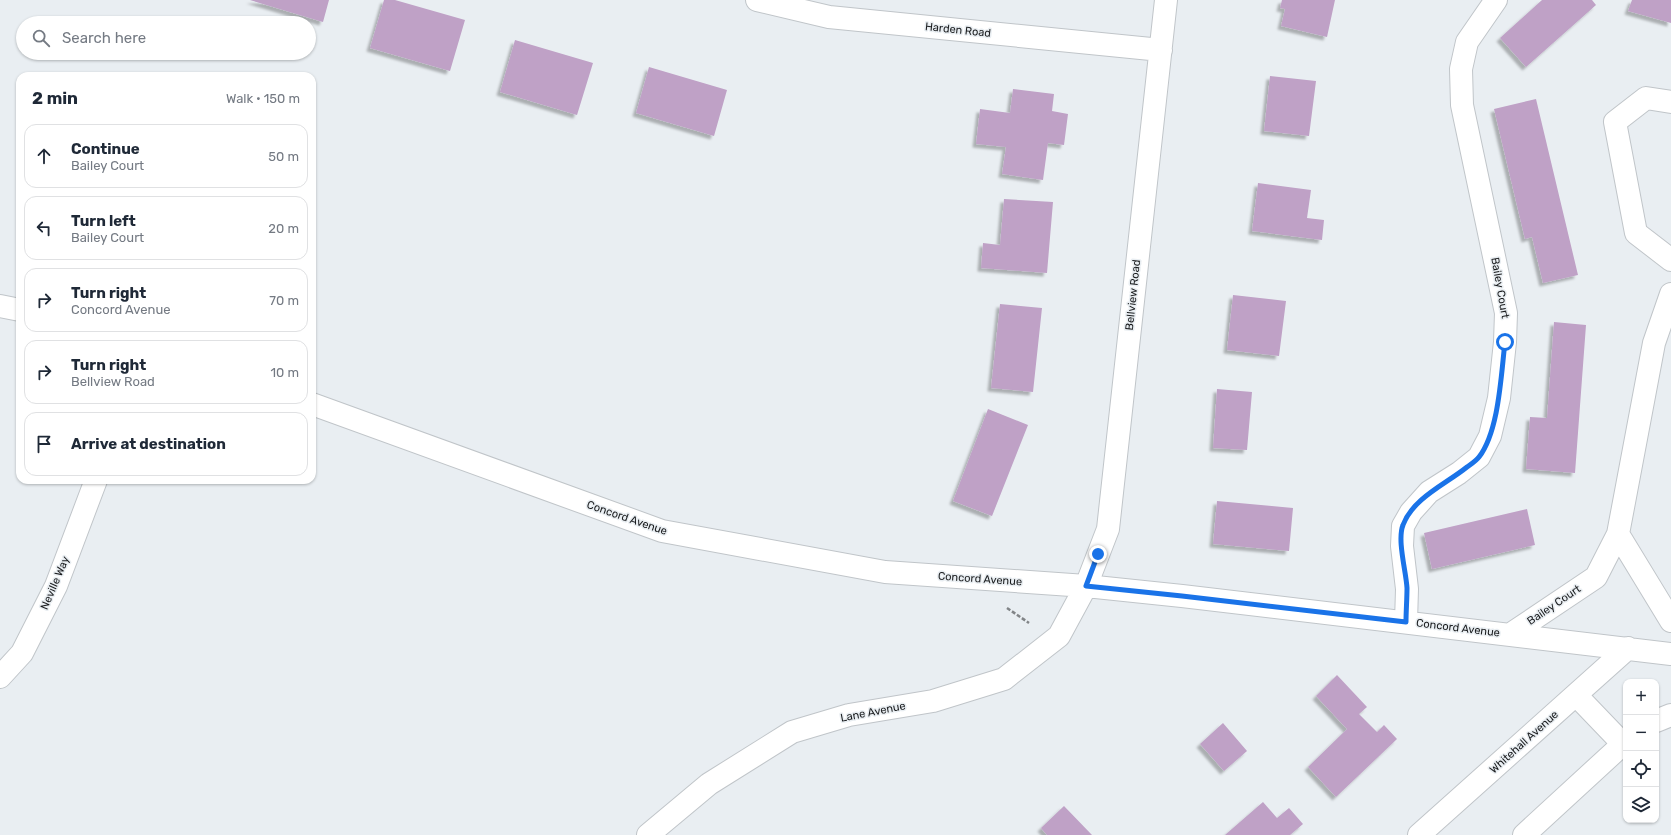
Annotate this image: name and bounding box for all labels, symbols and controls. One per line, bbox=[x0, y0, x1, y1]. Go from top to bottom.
search box bbox=[16, 16, 316, 60]
street label: Harden Road bbox=[924, 20, 992, 40]
icon: search bbox=[30, 27, 52, 49]
text: Search here bbox=[62, 29, 146, 47]
text: 2 min bbox=[32, 88, 78, 108]
text: Walk · 150 m bbox=[226, 91, 300, 106]
text: Continue bbox=[71, 140, 140, 158]
icon: ahead bbox=[33, 145, 55, 167]
text: 50 m bbox=[268, 149, 299, 164]
text: Bailey Court bbox=[71, 158, 144, 173]
text: Turn left bbox=[71, 212, 136, 230]
icon: left bbox=[33, 217, 55, 239]
text: 20 m bbox=[268, 221, 299, 236]
text: Bailey Court bbox=[71, 230, 144, 245]
street label: Bailey Court bbox=[1488, 256, 1512, 320]
street label: Bellview Road bbox=[1123, 259, 1143, 331]
text: Turn right bbox=[71, 284, 146, 302]
icon: right bbox=[33, 289, 55, 311]
text: 70 m bbox=[269, 293, 299, 308]
text: Concord Avenue bbox=[71, 302, 171, 317]
route start bbox=[1496, 333, 1514, 351]
text: Turn right bbox=[71, 356, 146, 374]
icon: right bbox=[33, 361, 55, 383]
text: 10 m bbox=[270, 365, 299, 380]
text: Bellview Road bbox=[71, 374, 155, 389]
icon: arrive bbox=[33, 433, 55, 455]
text: Arrive at destination bbox=[71, 435, 226, 453]
street label: Concord Avenue bbox=[585, 498, 669, 538]
route end bbox=[1089, 545, 1107, 563]
street label: Neville Way bbox=[38, 554, 72, 612]
street label: Concord Avenue bbox=[938, 570, 1022, 588]
street label: Bailey Court bbox=[1525, 582, 1584, 628]
street label: Concord Avenue bbox=[1415, 616, 1501, 640]
map controls bbox=[1623, 679, 1659, 823]
button: + bbox=[1623, 679, 1659, 715]
street label: Lane Avenue bbox=[839, 699, 907, 725]
street label: Whitehall Avenue bbox=[1487, 708, 1561, 776]
button: − bbox=[1623, 715, 1659, 751]
button: locate bbox=[1623, 751, 1659, 787]
button: layers bbox=[1623, 787, 1659, 823]

